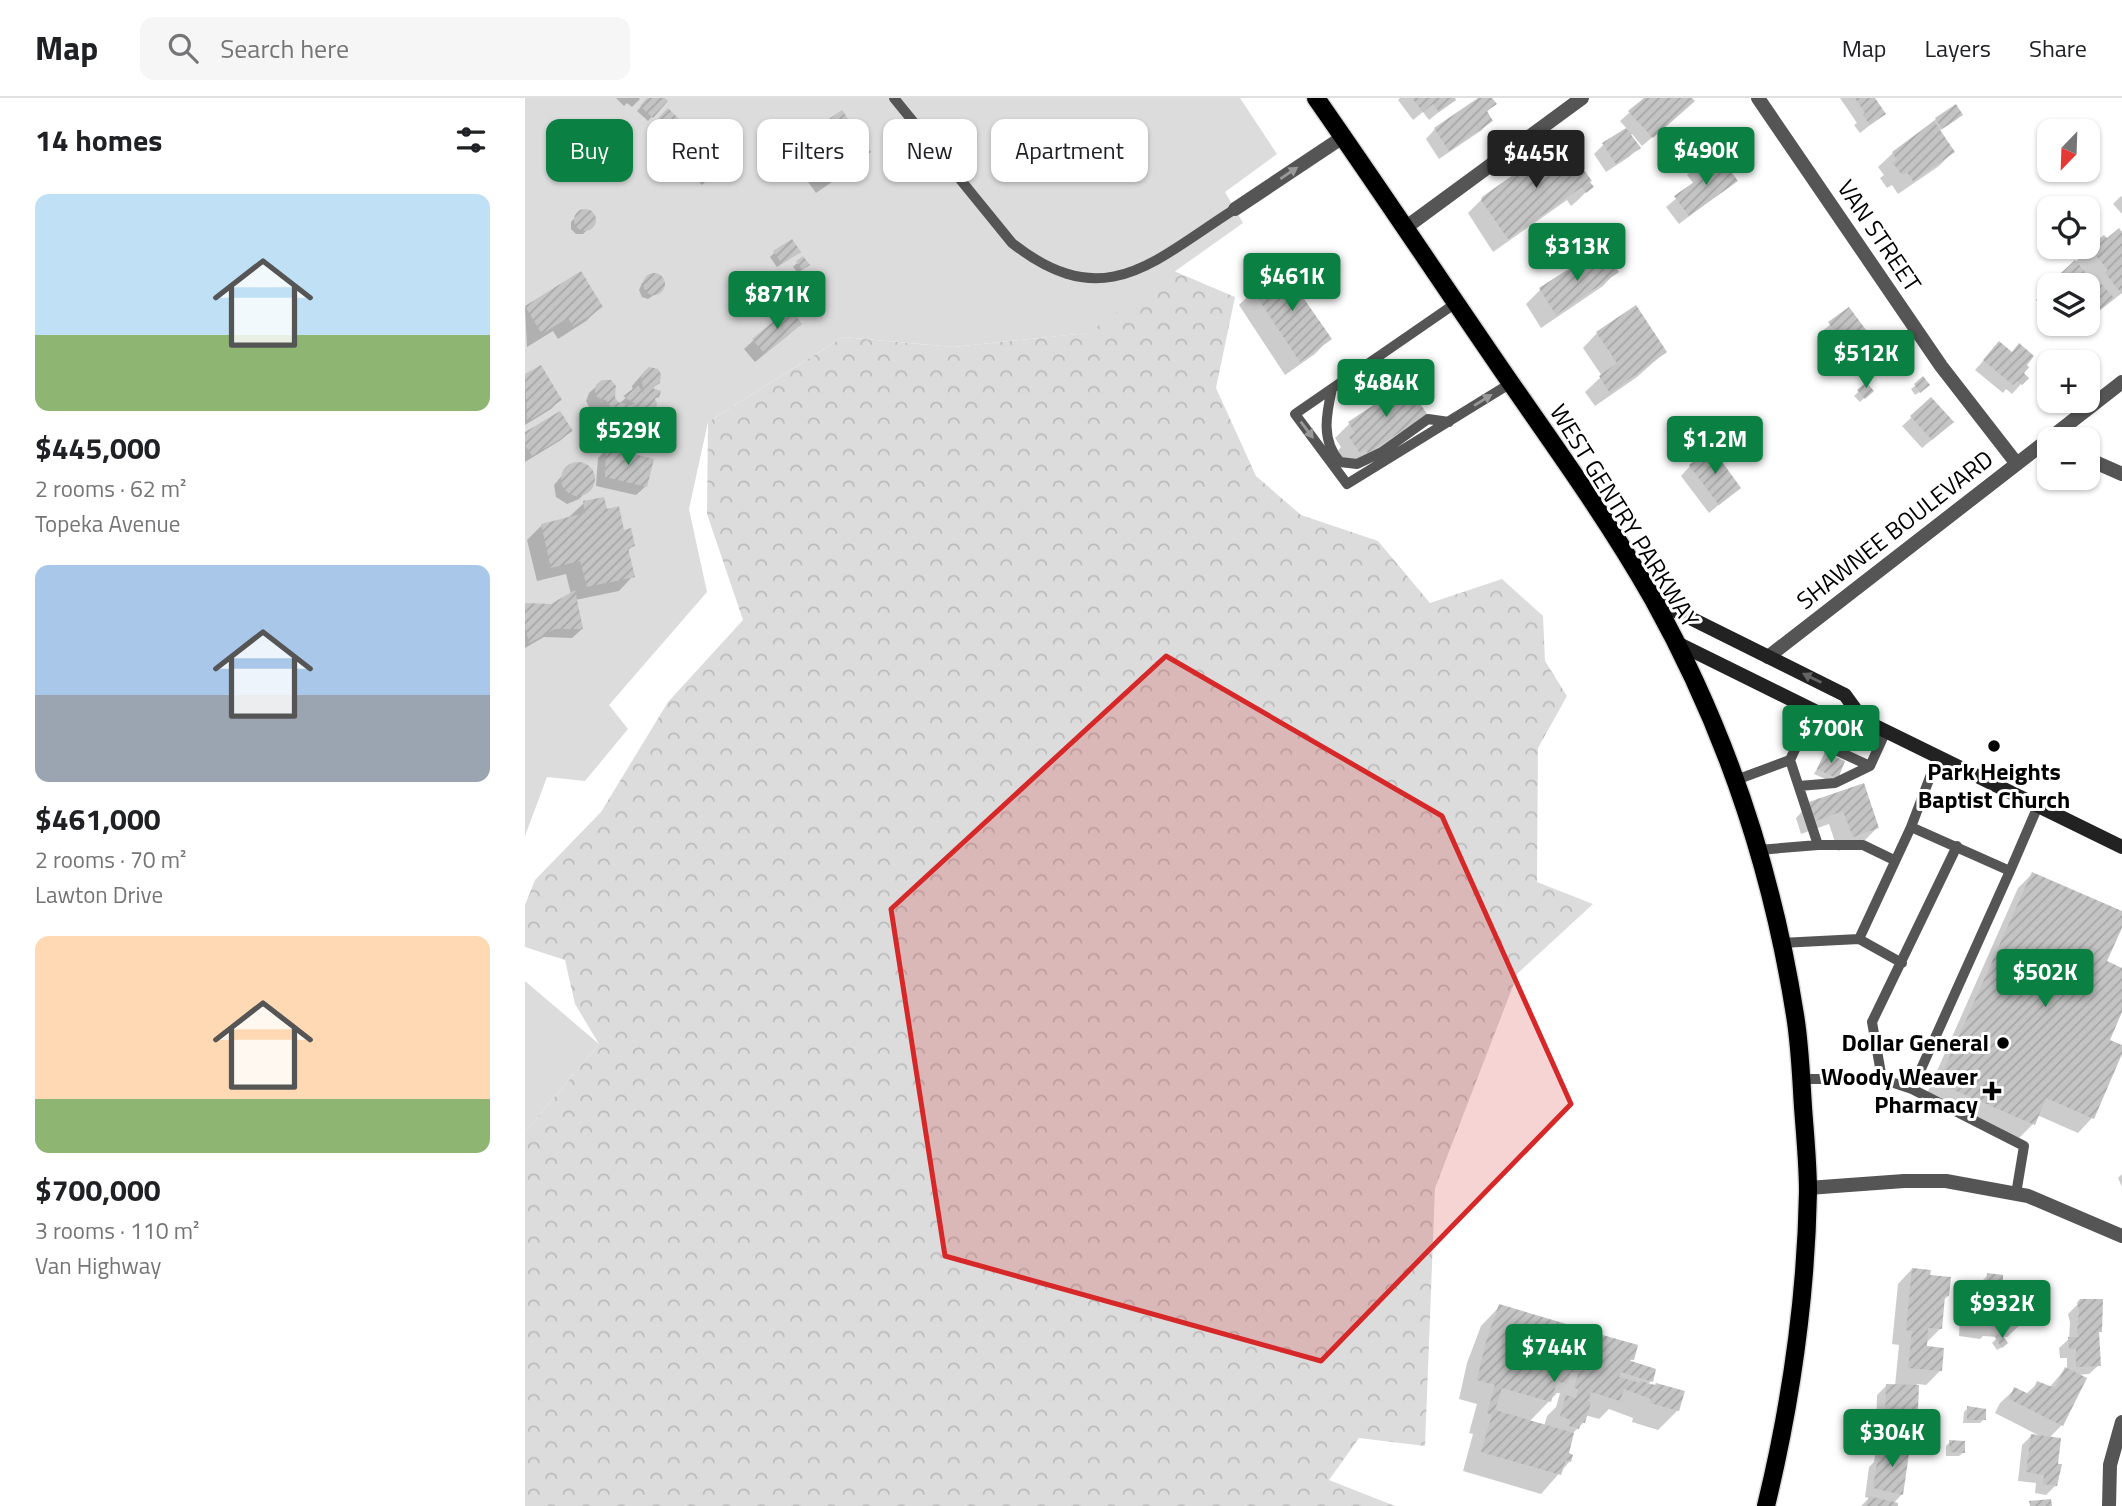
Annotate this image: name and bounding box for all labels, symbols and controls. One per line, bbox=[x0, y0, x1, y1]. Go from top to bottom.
search box bbox=[140, 17, 630, 80]
text: Map bbox=[35, 23, 98, 73]
icon: search bbox=[164, 29, 202, 67]
text: Search here bbox=[220, 29, 349, 68]
text: Map bbox=[1842, 30, 1887, 66]
text: Layers bbox=[1925, 30, 1991, 66]
text: Share bbox=[2029, 30, 2087, 66]
text: 14 homes bbox=[35, 117, 162, 163]
chip: Buy bbox=[546, 119, 633, 182]
chip: Rent bbox=[647, 119, 743, 182]
chip: Filters bbox=[757, 119, 869, 182]
chip: New bbox=[883, 119, 977, 182]
chip: Apartment bbox=[991, 119, 1148, 182]
north arrow bbox=[2037, 119, 2100, 182]
map controls bbox=[2037, 119, 2100, 490]
icon: filters bbox=[452, 121, 490, 159]
pin: $490K bbox=[1657, 127, 1755, 187]
pin: $445K bbox=[1487, 130, 1585, 190]
text: $490K bbox=[1673, 132, 1739, 167]
text: $445K bbox=[1503, 135, 1569, 170]
one-way arrow bbox=[1280, 166, 1298, 180]
street label: VAN STREET bbox=[1829, 172, 1931, 299]
button: locate bbox=[2037, 196, 2100, 259]
pin: $313K bbox=[1528, 223, 1626, 283]
text: $313K bbox=[1544, 228, 1610, 263]
icon: home bbox=[200, 240, 326, 366]
pin: $461K bbox=[1243, 254, 1341, 313]
text: $461K bbox=[1259, 258, 1325, 293]
pin: $871K bbox=[728, 272, 826, 331]
button: layers bbox=[2037, 273, 2100, 336]
text: $871K bbox=[744, 276, 810, 311]
pin: $512K bbox=[1817, 330, 1915, 390]
text: $512K bbox=[1833, 335, 1899, 370]
button: + bbox=[2037, 350, 2100, 413]
pin: $484K bbox=[1337, 360, 1435, 419]
text: $484K bbox=[1353, 364, 1419, 399]
one-way arrow bbox=[1473, 394, 1493, 407]
street label: WEST GENTRY PARKWAY bbox=[1541, 397, 1708, 634]
pin: $529K bbox=[579, 408, 677, 467]
text: $529K bbox=[595, 412, 661, 447]
pin: $1.2M bbox=[1666, 416, 1764, 476]
one-way arrow bbox=[1299, 421, 1313, 439]
text: $1.2M bbox=[1683, 421, 1747, 456]
text: $445,000 bbox=[35, 425, 161, 471]
button: − bbox=[2037, 427, 2100, 490]
street label: SHAWNEE BOULEVARD bbox=[1788, 441, 2000, 618]
text: 2 rooms · 62 m² bbox=[35, 471, 186, 506]
text: Topeka Avenue bbox=[35, 506, 180, 541]
icon: home bbox=[200, 611, 326, 737]
one-way arrow bbox=[1802, 673, 1822, 684]
pin: $700K bbox=[1782, 706, 1880, 765]
text: $700K bbox=[1798, 710, 1864, 745]
marker: Park Heights Baptist Church bbox=[1986, 738, 2002, 754]
place label: Park Heights Baptist Church bbox=[1918, 753, 2070, 817]
text: $461,000 bbox=[35, 796, 161, 842]
text: 2 rooms · 70 m² bbox=[35, 842, 186, 877]
text: Lawton Drive bbox=[35, 877, 163, 912]
pin: $502K bbox=[1996, 950, 2094, 1009]
text: $502K bbox=[2012, 954, 2078, 989]
icon: home bbox=[200, 982, 326, 1108]
place label: Dollar General bbox=[1841, 1024, 1989, 1060]
marker: Dollar General bbox=[1995, 1035, 2011, 1051]
place label: Woody Weaver Pharmacy bbox=[1821, 1058, 1978, 1122]
marker: Woody Weaver Pharmacy bbox=[1984, 1083, 2000, 1099]
text: $700,000 bbox=[35, 1167, 161, 1213]
text: 3 rooms · 110 m² bbox=[35, 1213, 199, 1248]
text: Van Highway bbox=[35, 1248, 161, 1283]
pin: $932K bbox=[1953, 1280, 2051, 1340]
text: $932K bbox=[1969, 1285, 2035, 1320]
pin: $744K bbox=[1505, 1324, 1603, 1384]
text: $744K bbox=[1521, 1329, 1587, 1364]
pin: $304K bbox=[1843, 1410, 1941, 1469]
text: $304K bbox=[1859, 1414, 1925, 1449]

